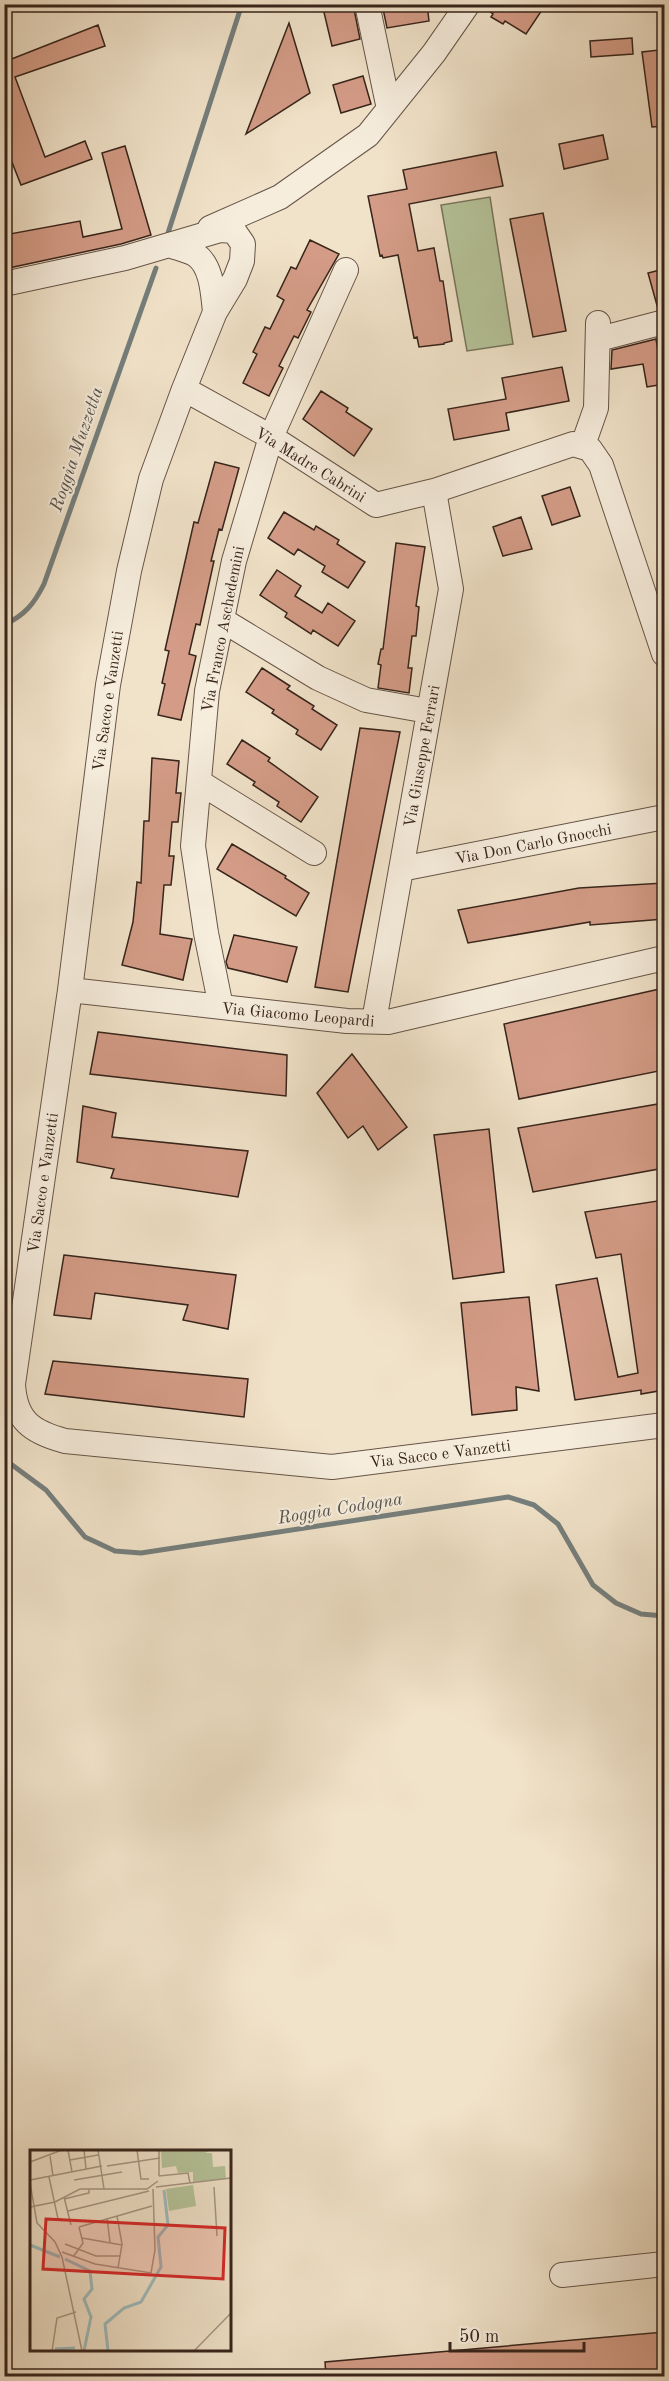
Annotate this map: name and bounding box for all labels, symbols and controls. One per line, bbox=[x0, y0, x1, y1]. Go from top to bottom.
water label: Roggia Muzzetta bbox=[47, 385, 107, 515]
street label: Via Madre Cabrini bbox=[252, 425, 368, 506]
street label: Via Franco Aschedemini bbox=[200, 545, 248, 714]
street label: Via Sacco e Vanzetti bbox=[91, 630, 127, 773]
street label: Via Giuseppe Ferrari bbox=[403, 684, 443, 829]
street label: Via Don Carlo Gnocchi bbox=[454, 822, 613, 868]
street label: Via Giacomo Leopardi bbox=[221, 1001, 375, 1031]
street label: Via Sacco e Vanzetti bbox=[26, 1112, 62, 1255]
street label: Via Sacco e Vanzetti bbox=[369, 1438, 512, 1472]
water label: Roggia Codogna bbox=[275, 1490, 404, 1528]
inset map bbox=[30, 2150, 231, 2351]
scale bar bbox=[450, 2315, 584, 2353]
text: 50 m bbox=[459, 2328, 499, 2346]

